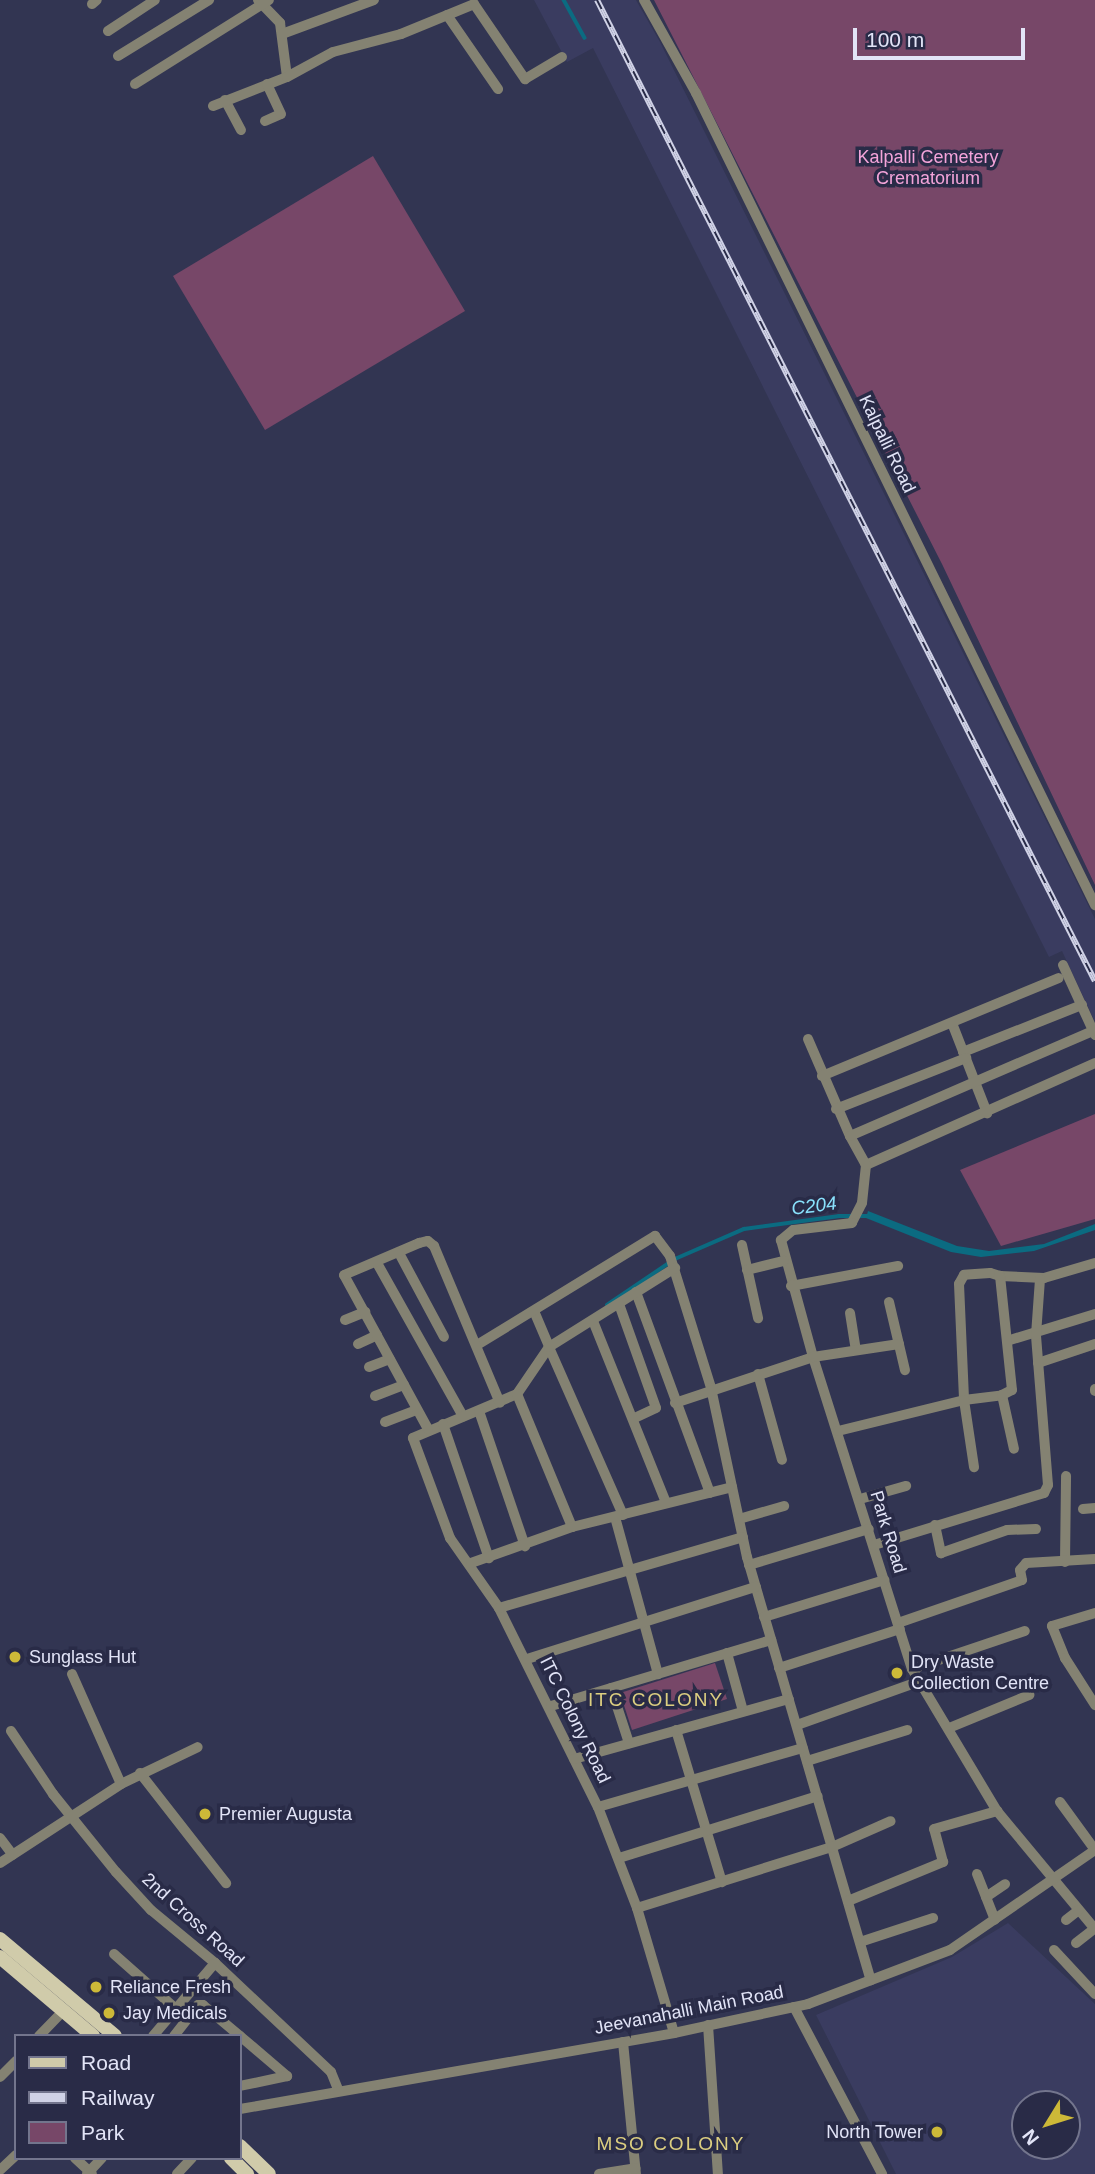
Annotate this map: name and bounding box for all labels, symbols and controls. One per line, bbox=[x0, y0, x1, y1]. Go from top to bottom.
scale bar bbox=[857, 14, 1028, 58]
text: 100 m bbox=[866, 28, 924, 51]
park label: Kalpalli Cemetery Crematorium bbox=[857, 147, 999, 190]
street label: Kalpalli Road bbox=[854, 392, 920, 496]
water label: C204 bbox=[790, 1192, 838, 1220]
street label: Park Road bbox=[865, 1488, 911, 1576]
place label: Sunglass Hut bbox=[29, 1646, 136, 1668]
marker: Sunglass Hut bbox=[7, 1649, 23, 1665]
place label: Dry Waste Collection Centre bbox=[911, 1652, 1049, 1694]
street label: ITC Colony Road bbox=[535, 1653, 615, 1787]
marker: Dry Waste Collection Centre bbox=[889, 1665, 905, 1681]
district label: ITC COLONY bbox=[589, 1689, 723, 1711]
place label: Premier Augusta bbox=[219, 1803, 353, 1825]
marker: Premier Augusta bbox=[197, 1806, 213, 1822]
street label: 2nd Cross Road bbox=[137, 1868, 249, 1972]
place label: Reliance Fresh bbox=[110, 1976, 231, 1998]
marker: Reliance Fresh bbox=[88, 1979, 104, 1995]
street label: Jeevanahalli Main Road bbox=[593, 1981, 785, 2039]
place label: Jay Medicals bbox=[123, 2002, 227, 2024]
marker: Jay Medicals bbox=[101, 2005, 117, 2021]
legend bbox=[14, 2034, 242, 2160]
text: Road bbox=[81, 2051, 131, 2074]
text: Railway bbox=[81, 2086, 155, 2109]
north arrow bbox=[1011, 2090, 1081, 2160]
text: Park bbox=[81, 2121, 124, 2144]
place label: North Tower bbox=[826, 2121, 923, 2143]
marker: North Tower bbox=[929, 2124, 945, 2140]
text: N bbox=[1018, 2125, 1043, 2149]
district label: MSO COLONY bbox=[598, 2133, 744, 2155]

